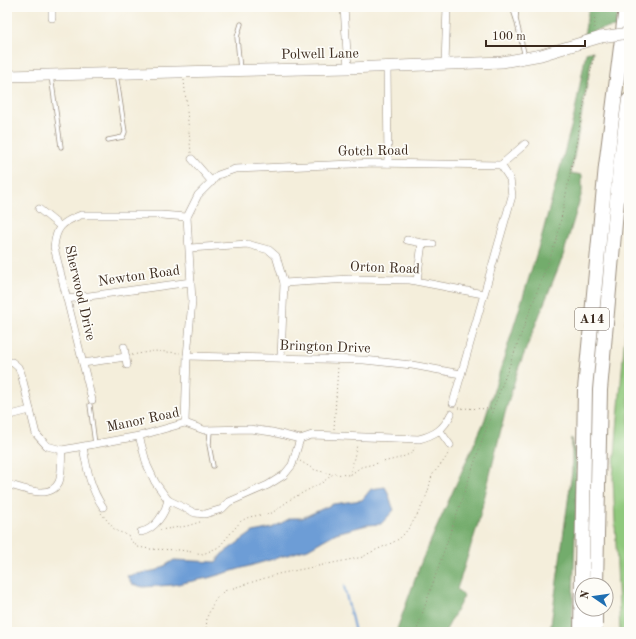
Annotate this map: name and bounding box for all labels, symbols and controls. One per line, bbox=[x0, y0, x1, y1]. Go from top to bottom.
scale bar bbox=[486, 22, 585, 48]
text: 100 m bbox=[492, 31, 526, 43]
street label: Polwell Lane bbox=[281, 46, 359, 62]
street label: Gotch Road bbox=[338, 143, 408, 159]
street label: Sherwood Drive bbox=[62, 244, 98, 342]
street label: Orton Road bbox=[350, 260, 420, 276]
street label: Newton Road bbox=[97, 263, 181, 289]
road number: A14 bbox=[575, 308, 609, 330]
street label: Brington Drive bbox=[279, 338, 371, 356]
street label: Manor Road bbox=[105, 405, 181, 435]
north arrow bbox=[574, 577, 614, 617]
text: N bbox=[579, 589, 592, 600]

